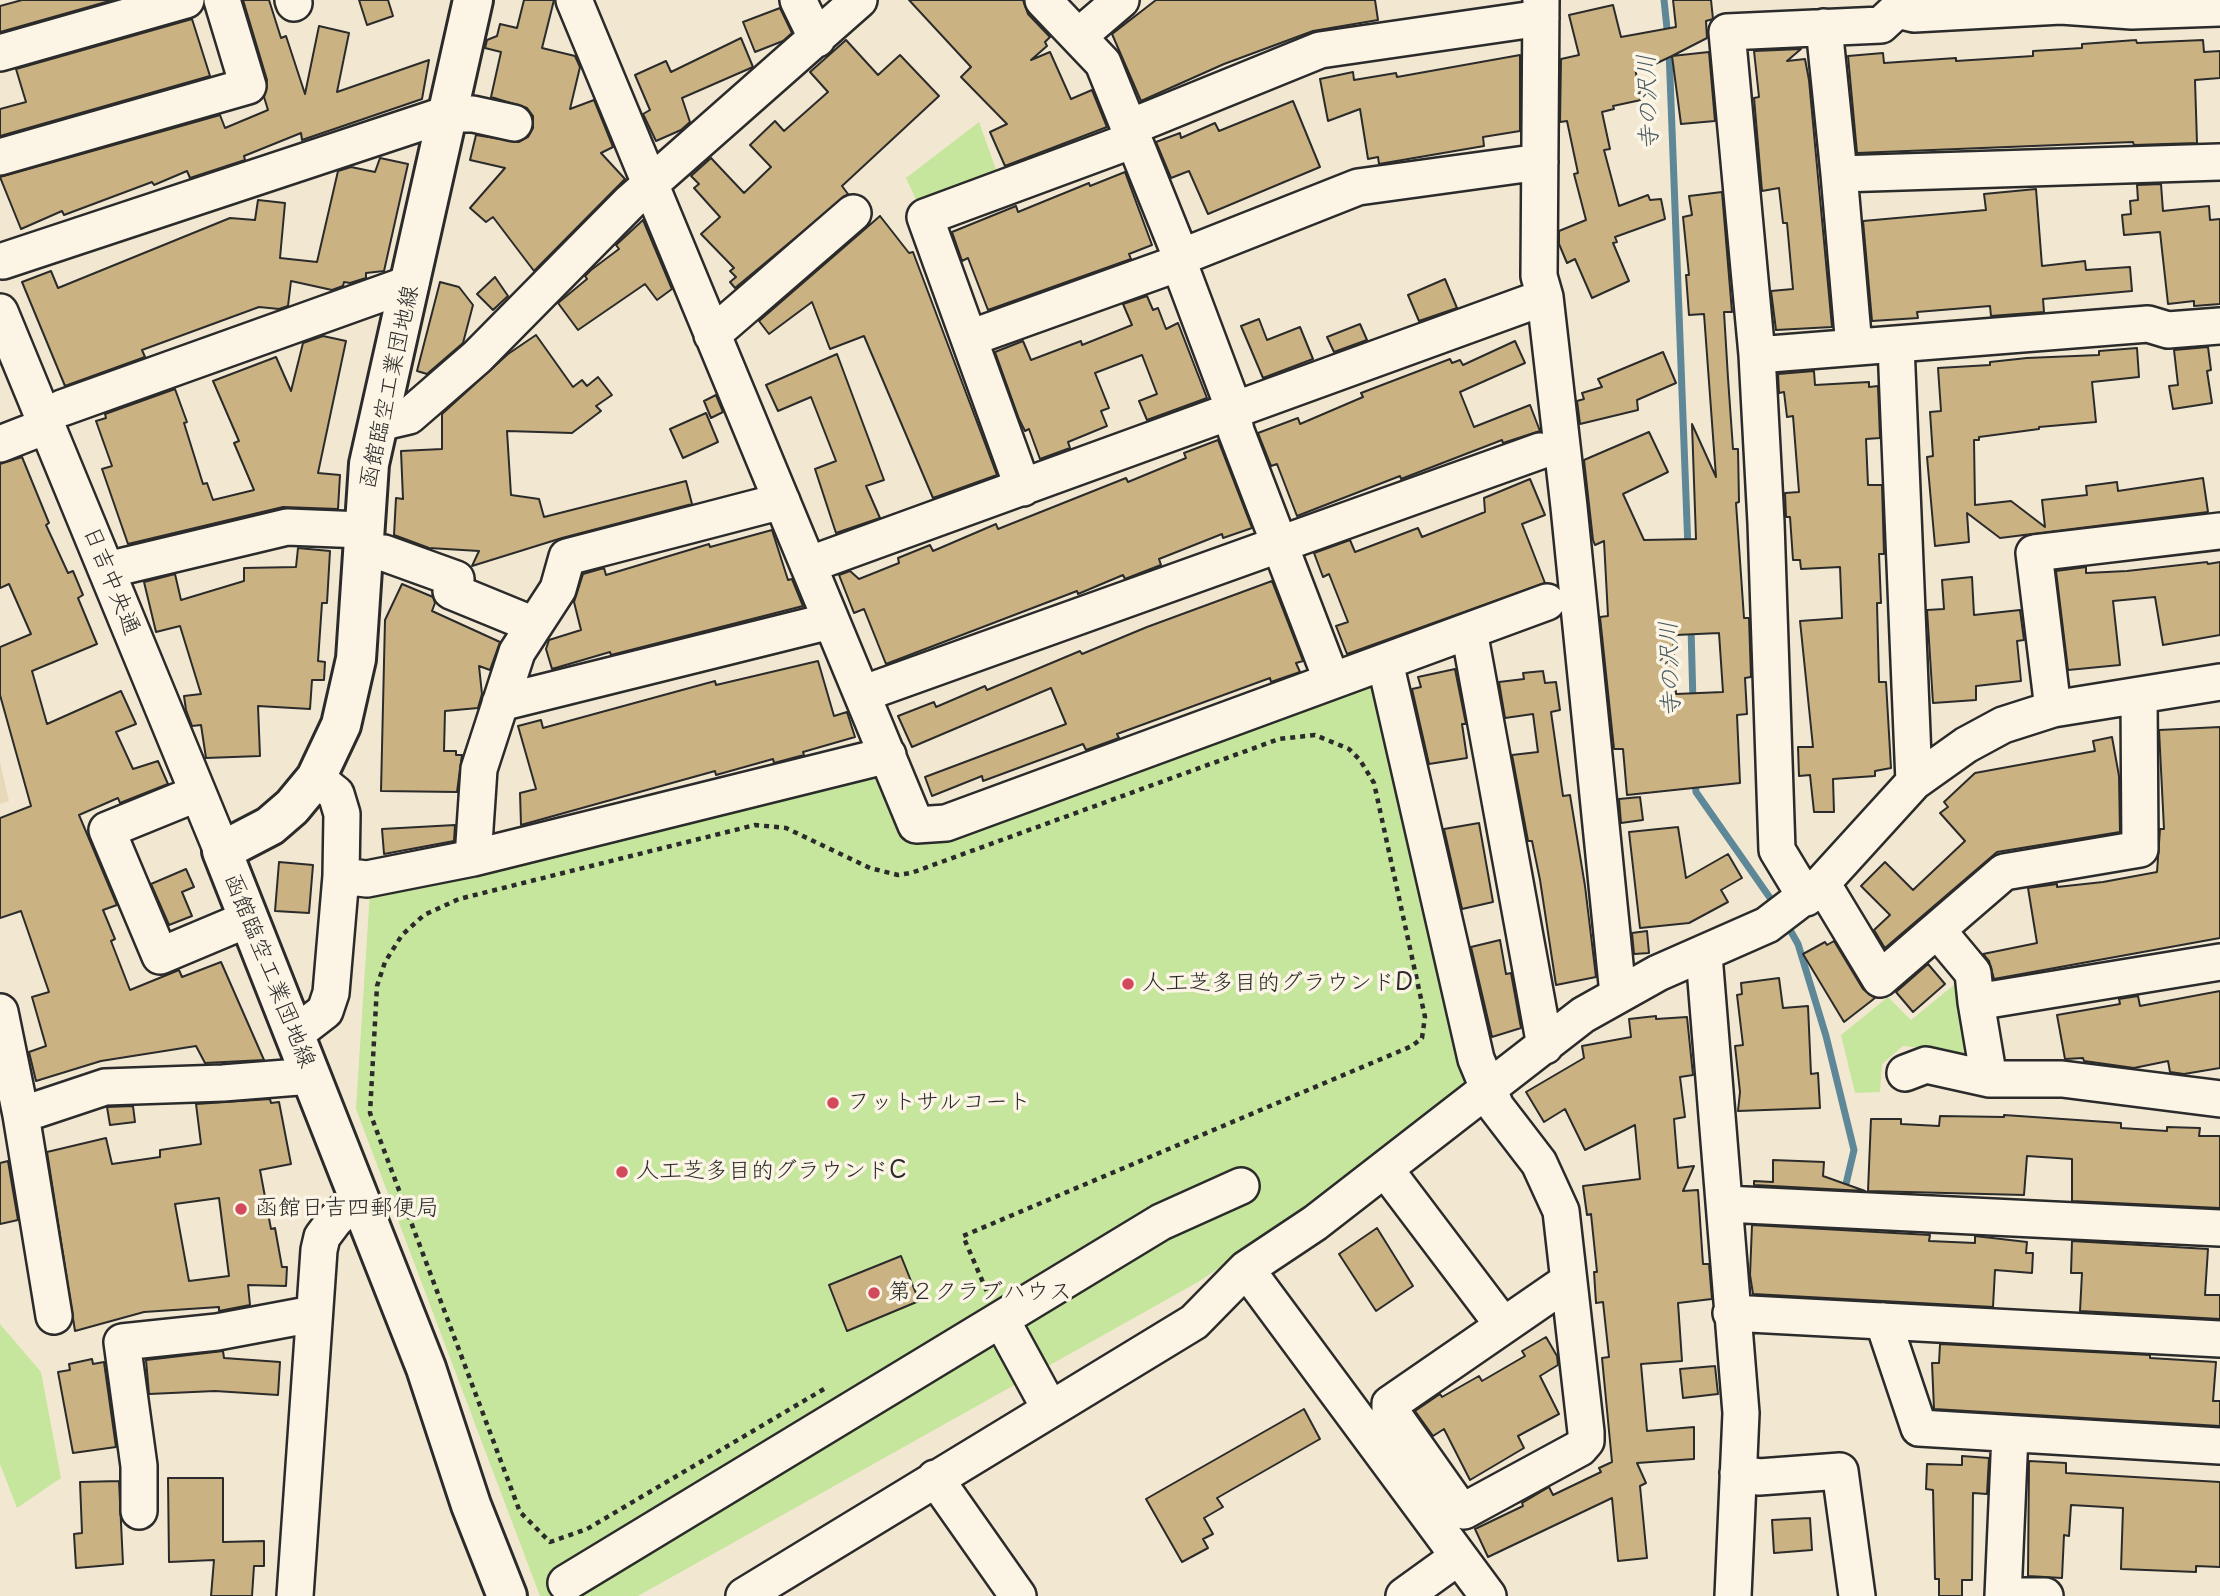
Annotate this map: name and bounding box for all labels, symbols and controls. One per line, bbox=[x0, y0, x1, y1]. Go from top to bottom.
water label: 寺の沢川 bbox=[1633, 54, 1665, 150]
street label: 函館臨空工業団地線 bbox=[355, 283, 425, 491]
street label: 日吉中央通 bbox=[77, 523, 145, 639]
water label: 寺の沢川 bbox=[1655, 621, 1687, 717]
street label: 函館臨空工業団地線 bbox=[217, 870, 321, 1072]
place label: 人工芝多目的グラウンドD bbox=[1142, 970, 1413, 998]
marker: 人工芝多目的グラウンドD bbox=[1120, 976, 1136, 992]
place label: フットサルコート bbox=[847, 1089, 1031, 1117]
marker: フットサルコート bbox=[825, 1095, 841, 1111]
place label: 人工芝多目的グラウンドC bbox=[636, 1158, 907, 1186]
marker: 人工芝多目的グラウンドC bbox=[614, 1164, 630, 1180]
place label: 函館日吉四郵便局 bbox=[255, 1195, 439, 1223]
marker: 函館日吉四郵便局 bbox=[233, 1201, 249, 1217]
place label: 第２クラブハウス bbox=[888, 1279, 1072, 1307]
marker: 第２クラブハウス bbox=[866, 1285, 882, 1301]

